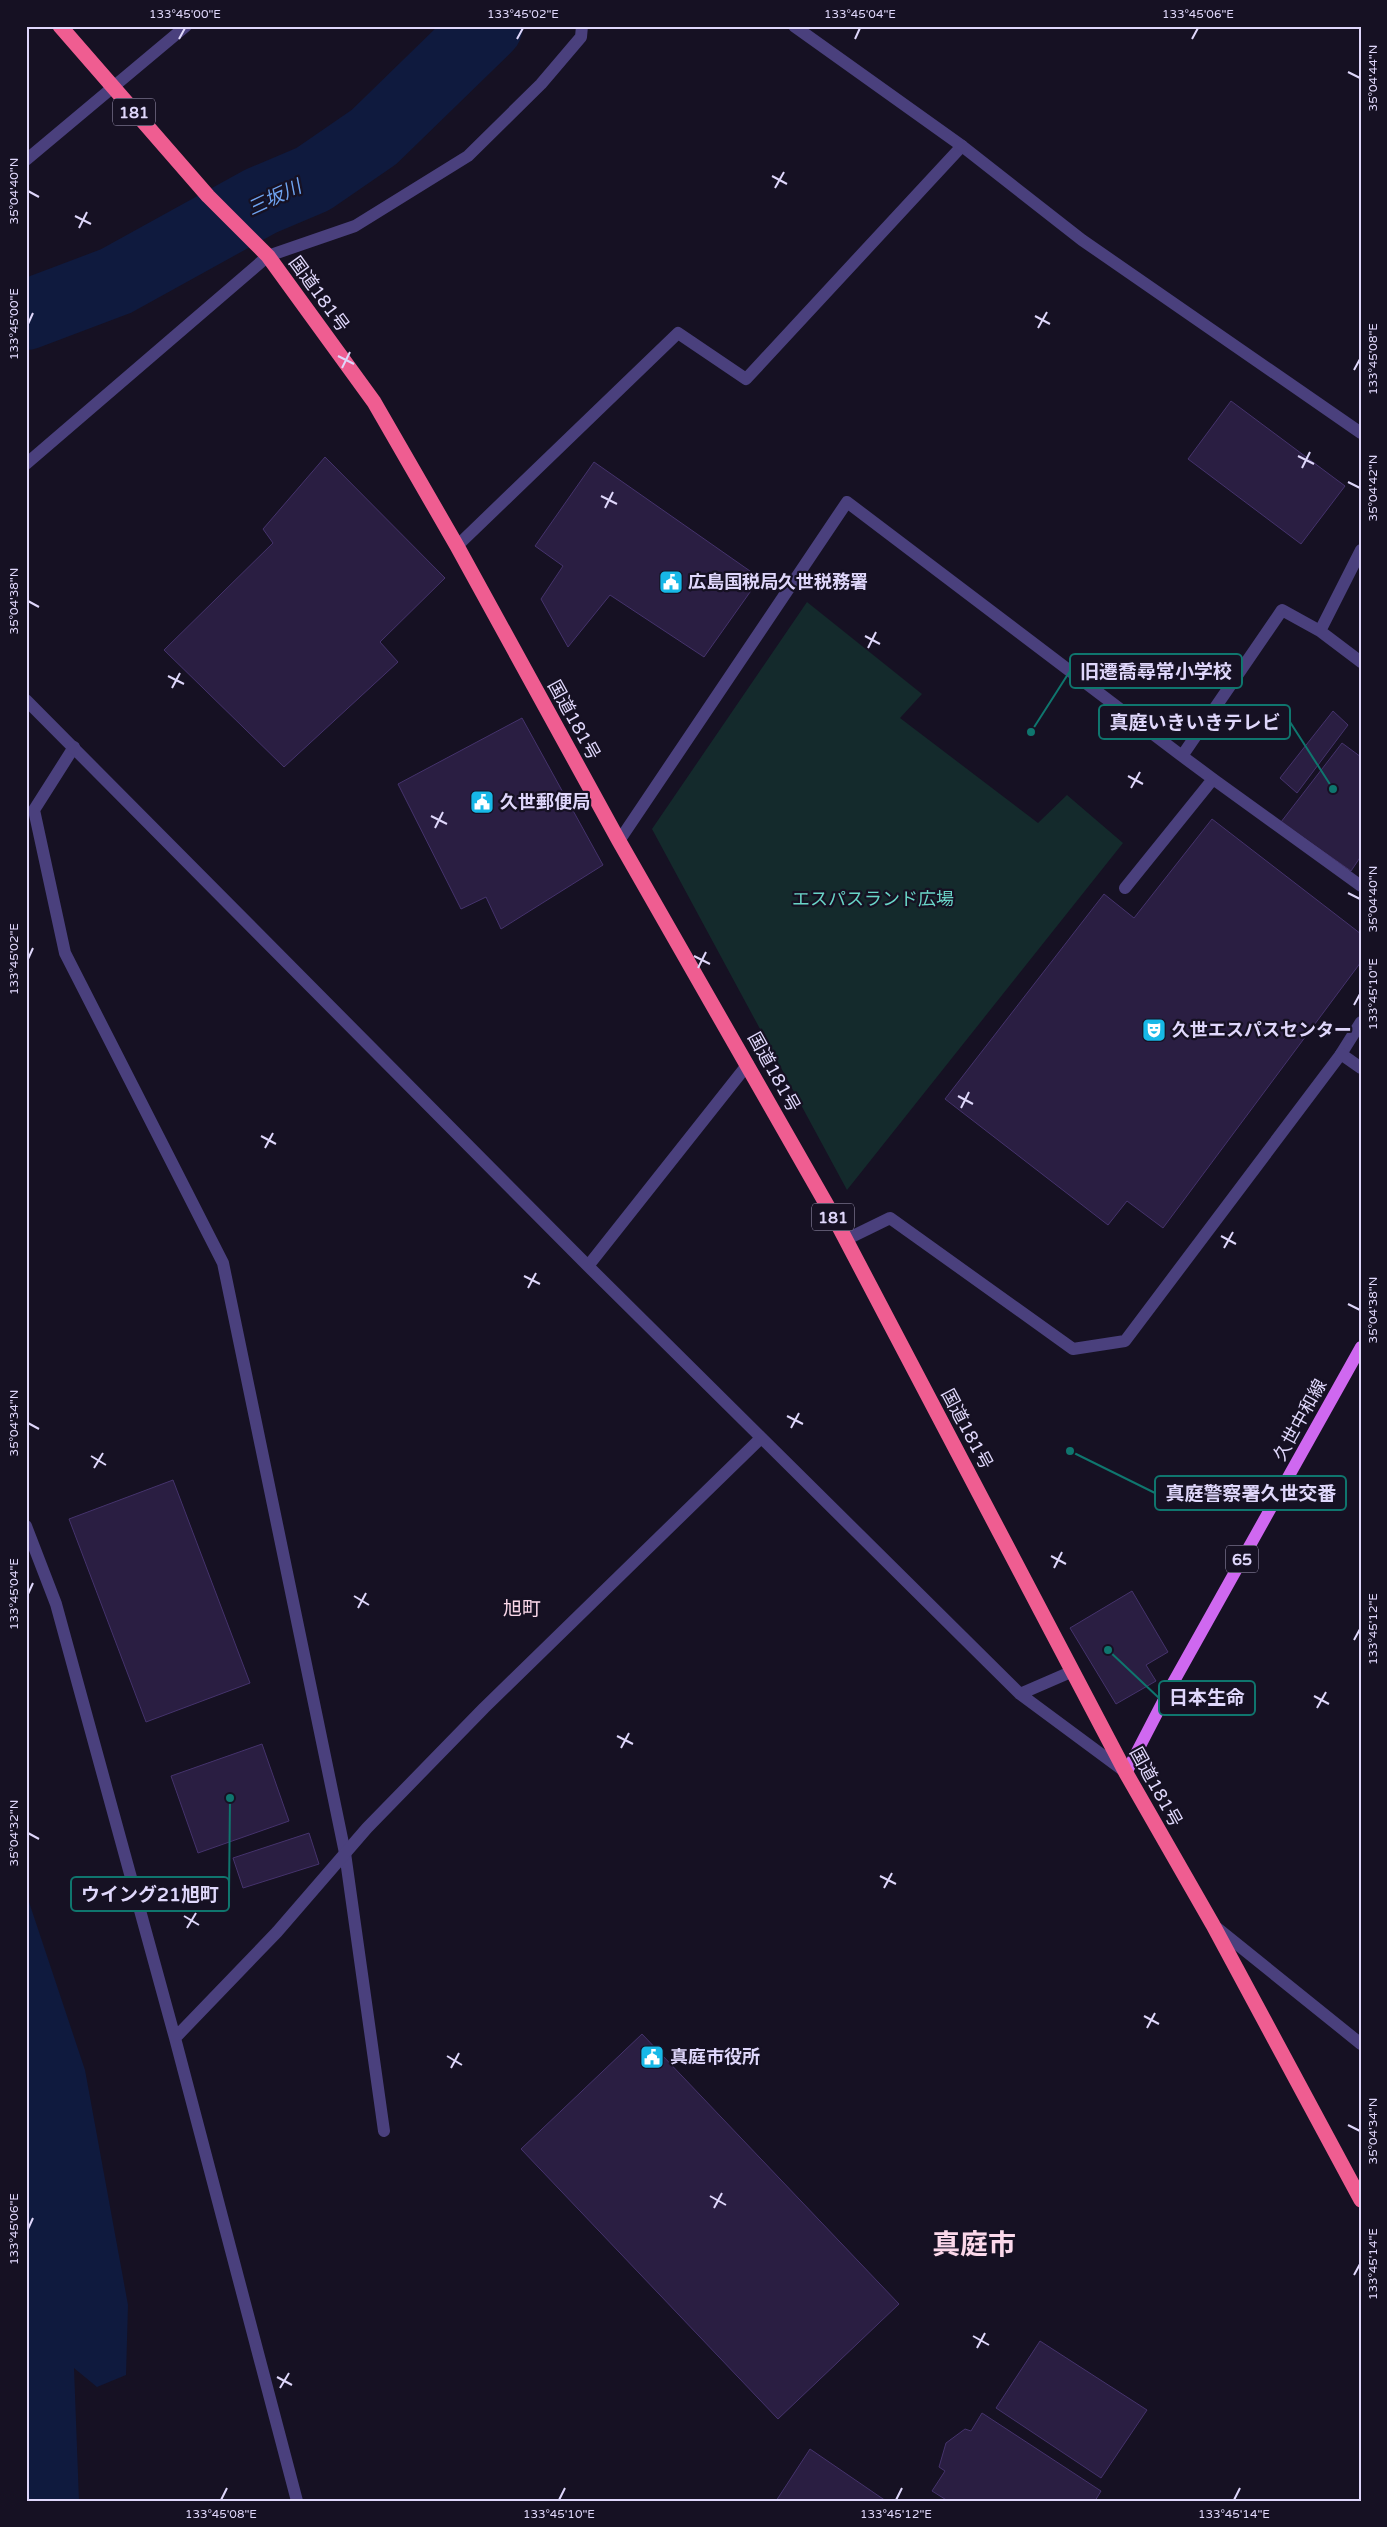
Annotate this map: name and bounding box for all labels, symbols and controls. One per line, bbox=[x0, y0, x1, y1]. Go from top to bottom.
text: 133°45'00"E bbox=[149, 7, 221, 21]
text: 133°45'02"E bbox=[487, 7, 559, 21]
text: 133°45'04"E bbox=[824, 7, 896, 21]
text: 133°45'06"E bbox=[1162, 7, 1234, 21]
text: 35°04'44"N bbox=[1366, 45, 1380, 111]
road number: 181 bbox=[113, 98, 155, 125]
text: 35°04'40"N bbox=[7, 158, 21, 224]
water label: 三坂川 bbox=[244, 175, 307, 220]
street label: 国道181号 bbox=[284, 252, 354, 336]
text: 133°45'00"E bbox=[7, 288, 21, 360]
text: 133°45'08"E bbox=[1366, 323, 1380, 395]
text: 35°04'42"N bbox=[1366, 455, 1380, 521]
text: 35°04'38"N bbox=[7, 568, 21, 634]
public building icon: 広島国税局久世税務署 bbox=[658, 569, 684, 595]
place label: 広島国税局久世税務署 bbox=[688, 571, 868, 593]
callout: 旧遷喬尋常小学校 bbox=[1070, 654, 1242, 688]
text: 旧遷喬尋常小学校 bbox=[1080, 661, 1232, 683]
street label: 国道181号 bbox=[543, 676, 605, 764]
callout: 真庭いきいきテレビ bbox=[1099, 705, 1290, 739]
text: 真庭いきいきテレビ bbox=[1109, 712, 1281, 734]
public building icon: 久世郵便局 bbox=[469, 789, 495, 815]
place label: 久世郵便局 bbox=[500, 791, 590, 813]
text: 35°04'40"N bbox=[1366, 866, 1380, 932]
park label: エスパスランド広場 bbox=[792, 888, 954, 910]
text: 133°45'02"E bbox=[7, 923, 21, 995]
text: 133°45'10"E bbox=[1366, 958, 1380, 1030]
theatre icon: 久世エスパスセンター bbox=[1141, 1017, 1167, 1043]
place label: 久世エスパスセンター bbox=[1172, 1019, 1352, 1041]
street label: 国道181号 bbox=[743, 1028, 805, 1116]
road number: 181 bbox=[812, 1204, 854, 1230]
text: 35°04'38"N bbox=[1366, 1277, 1380, 1343]
street label: 久世中和線 bbox=[1269, 1375, 1331, 1465]
street label: 国道181号 bbox=[937, 1385, 997, 1473]
text: 35°04'34"N bbox=[7, 1390, 21, 1456]
callout: 真庭警察署久世交番 bbox=[1155, 1476, 1346, 1510]
text: 真庭警察署久世交番 bbox=[1165, 1483, 1337, 1505]
road number: 65 bbox=[1226, 1546, 1258, 1572]
text: 133°45'04"E bbox=[7, 1558, 21, 1630]
text: 133°45'12"E bbox=[1366, 1593, 1380, 1665]
district label: 旭町 bbox=[503, 1598, 541, 1620]
callout: 日本生命 bbox=[1159, 1681, 1255, 1715]
text: 日本生命 bbox=[1169, 1687, 1245, 1709]
street label: 国道181号 bbox=[1125, 1743, 1187, 1831]
text: 35°04'32"N bbox=[7, 1800, 21, 1866]
callout: ウイング21旭町 bbox=[71, 1877, 229, 1911]
text: ウイング21旭町 bbox=[81, 1884, 219, 1906]
public building icon: 真庭市役所 bbox=[639, 2044, 665, 2070]
place label: 真庭市役所 bbox=[670, 2046, 760, 2068]
text: 35°04'34"N bbox=[1366, 2098, 1380, 2164]
text: 133°45'06"E bbox=[7, 2193, 21, 2265]
district label: 真庭市 bbox=[932, 2228, 1016, 2262]
text: 133°45'14"E bbox=[1366, 2228, 1380, 2300]
text: 133°45'08"E bbox=[185, 2507, 257, 2521]
text: 133°45'10"E bbox=[523, 2507, 595, 2521]
text: 133°45'12"E bbox=[860, 2507, 932, 2521]
text: 133°45'14"E bbox=[1198, 2507, 1270, 2521]

